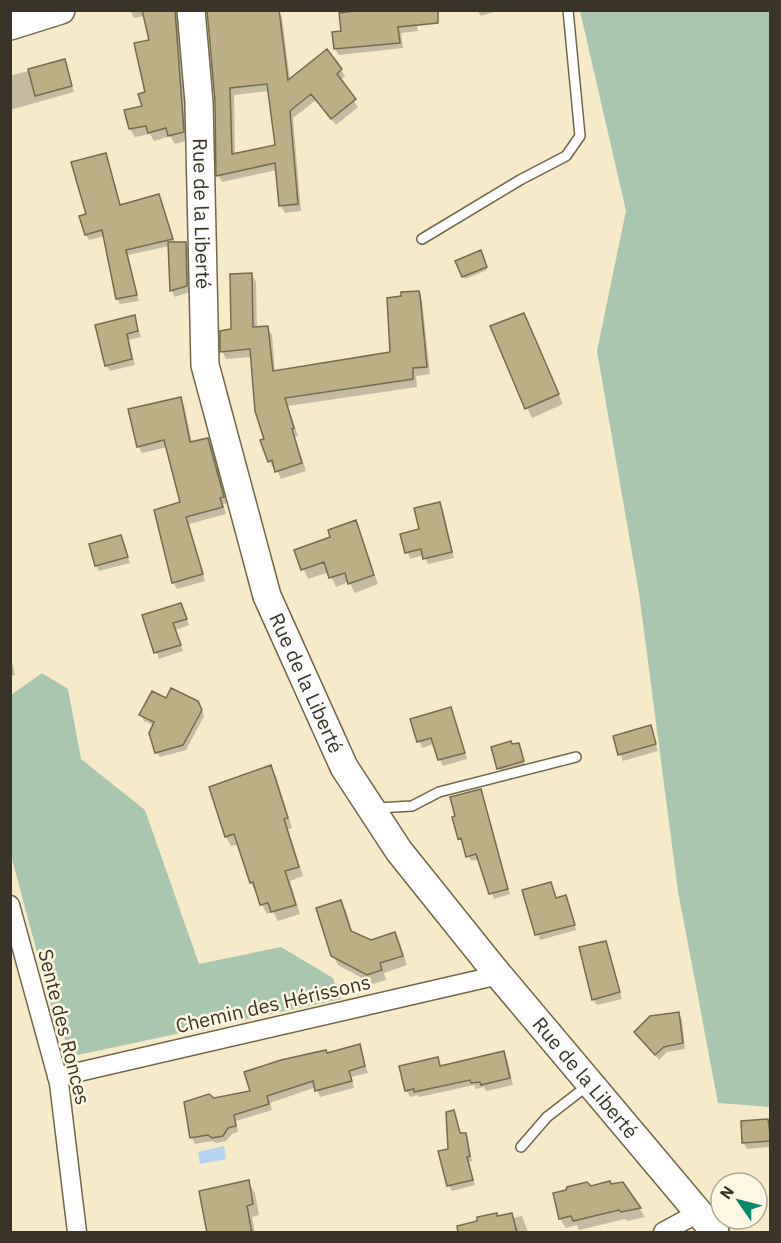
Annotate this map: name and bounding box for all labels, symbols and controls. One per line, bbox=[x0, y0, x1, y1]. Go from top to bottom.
street label: Rue de la Liberté bbox=[187, 138, 217, 289]
street label: Rue de la Liberté bbox=[263, 608, 350, 757]
street label: Sente des Ronces bbox=[32, 946, 97, 1107]
street label: Chemin des Hérissons bbox=[173, 968, 373, 1039]
street label: Rue de la Liberté bbox=[527, 1011, 645, 1144]
north arrow bbox=[709, 1171, 769, 1231]
text: N bbox=[715, 1182, 738, 1203]

